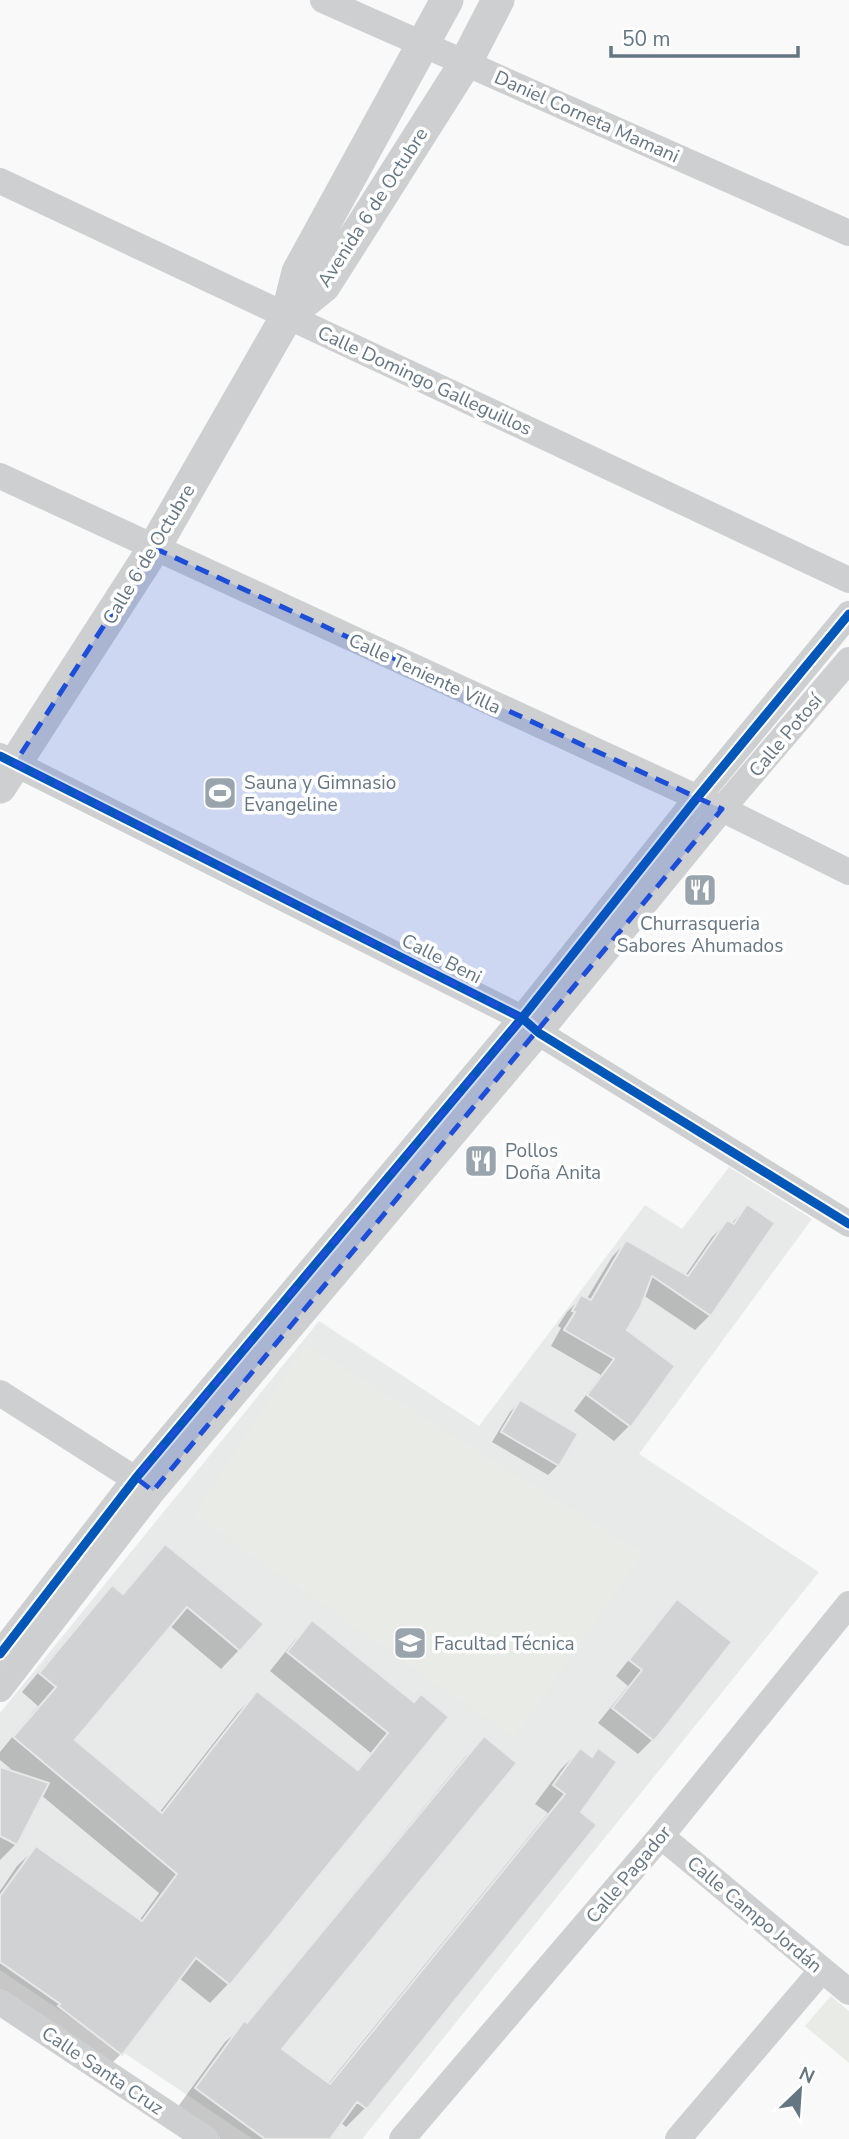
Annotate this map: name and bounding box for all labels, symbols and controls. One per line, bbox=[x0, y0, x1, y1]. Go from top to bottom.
scale bar bbox=[611, 14, 798, 58]
text: 50 m bbox=[622, 25, 671, 53]
street label: Daniel Corneta Mamani bbox=[490, 64, 683, 169]
street label: Avenida 6 de Octubre bbox=[311, 123, 434, 292]
street label: Calle Domingo Galleguillos bbox=[313, 320, 536, 442]
street label: Calle 6 de Octubre bbox=[97, 479, 201, 630]
street label: Calle Teniente Villa bbox=[344, 627, 505, 721]
street label: Calle Potosí bbox=[743, 687, 829, 783]
place label: Sauna y Gimnasio Evangeline bbox=[244, 770, 396, 818]
sports icon: Sauna y Gimnasio Evangeline bbox=[201, 774, 239, 812]
restaurant icon: Churrasqueria Sabores Ahumados bbox=[681, 871, 719, 909]
place label: Churrasqueria Sabores Ahumados bbox=[617, 911, 783, 959]
street label: Calle Beni bbox=[397, 928, 486, 990]
place label: Pollos Doña Anita bbox=[505, 1138, 601, 1186]
restaurant icon: Pollos Doña Anita bbox=[462, 1142, 500, 1180]
school or university icon: Facultad Técnica bbox=[391, 1624, 429, 1662]
place label: Facultad Técnica bbox=[434, 1631, 575, 1657]
street label: Calle Pagador bbox=[580, 1820, 677, 1929]
street label: Calle Campo Jordán bbox=[681, 1850, 828, 1979]
street label: Calle Santa Cruz bbox=[36, 2020, 169, 2121]
north arrow bbox=[765, 2055, 835, 2125]
text: N bbox=[795, 2061, 819, 2090]

